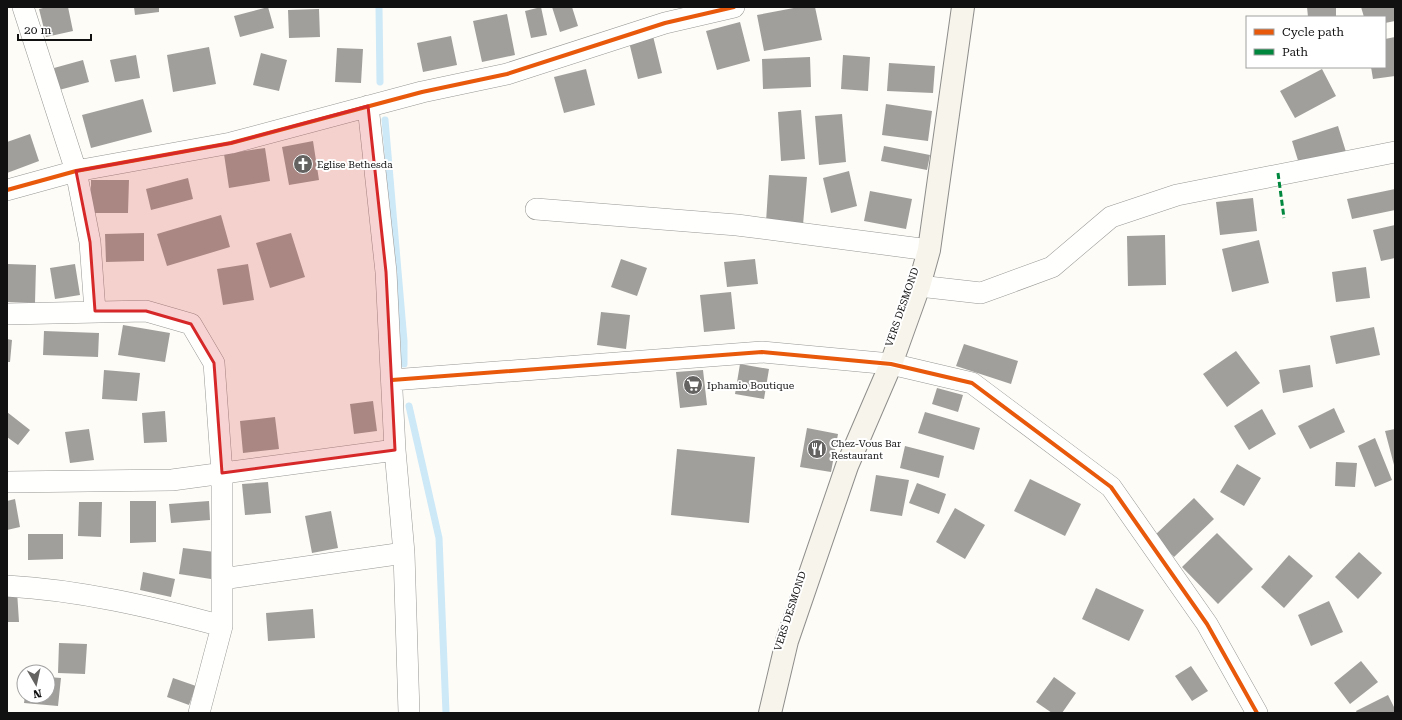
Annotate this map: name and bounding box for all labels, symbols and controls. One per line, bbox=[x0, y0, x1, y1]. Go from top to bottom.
scale bar bbox=[18, 16, 91, 42]
legend bbox=[1246, 16, 1386, 68]
text: 20 m bbox=[24, 23, 51, 37]
text: Cycle path bbox=[1282, 25, 1344, 39]
text: Path bbox=[1282, 45, 1308, 59]
church icon: Eglise Bethesda bbox=[292, 153, 314, 175]
place label: Eglise Bethesda bbox=[317, 159, 393, 170]
street label: VERS DESMOND bbox=[883, 266, 921, 348]
supermarket icon: Iphamio Boutique bbox=[682, 374, 704, 396]
place label: Iphamio Boutique bbox=[707, 380, 795, 391]
restaurant icon: Chez-Vous Bar Restaurant bbox=[806, 438, 828, 460]
place label: Chez-Vous Bar Restaurant bbox=[831, 438, 901, 461]
street label: VERS DESMOND bbox=[772, 570, 808, 652]
north arrow bbox=[16, 664, 56, 704]
text: N bbox=[32, 686, 43, 701]

